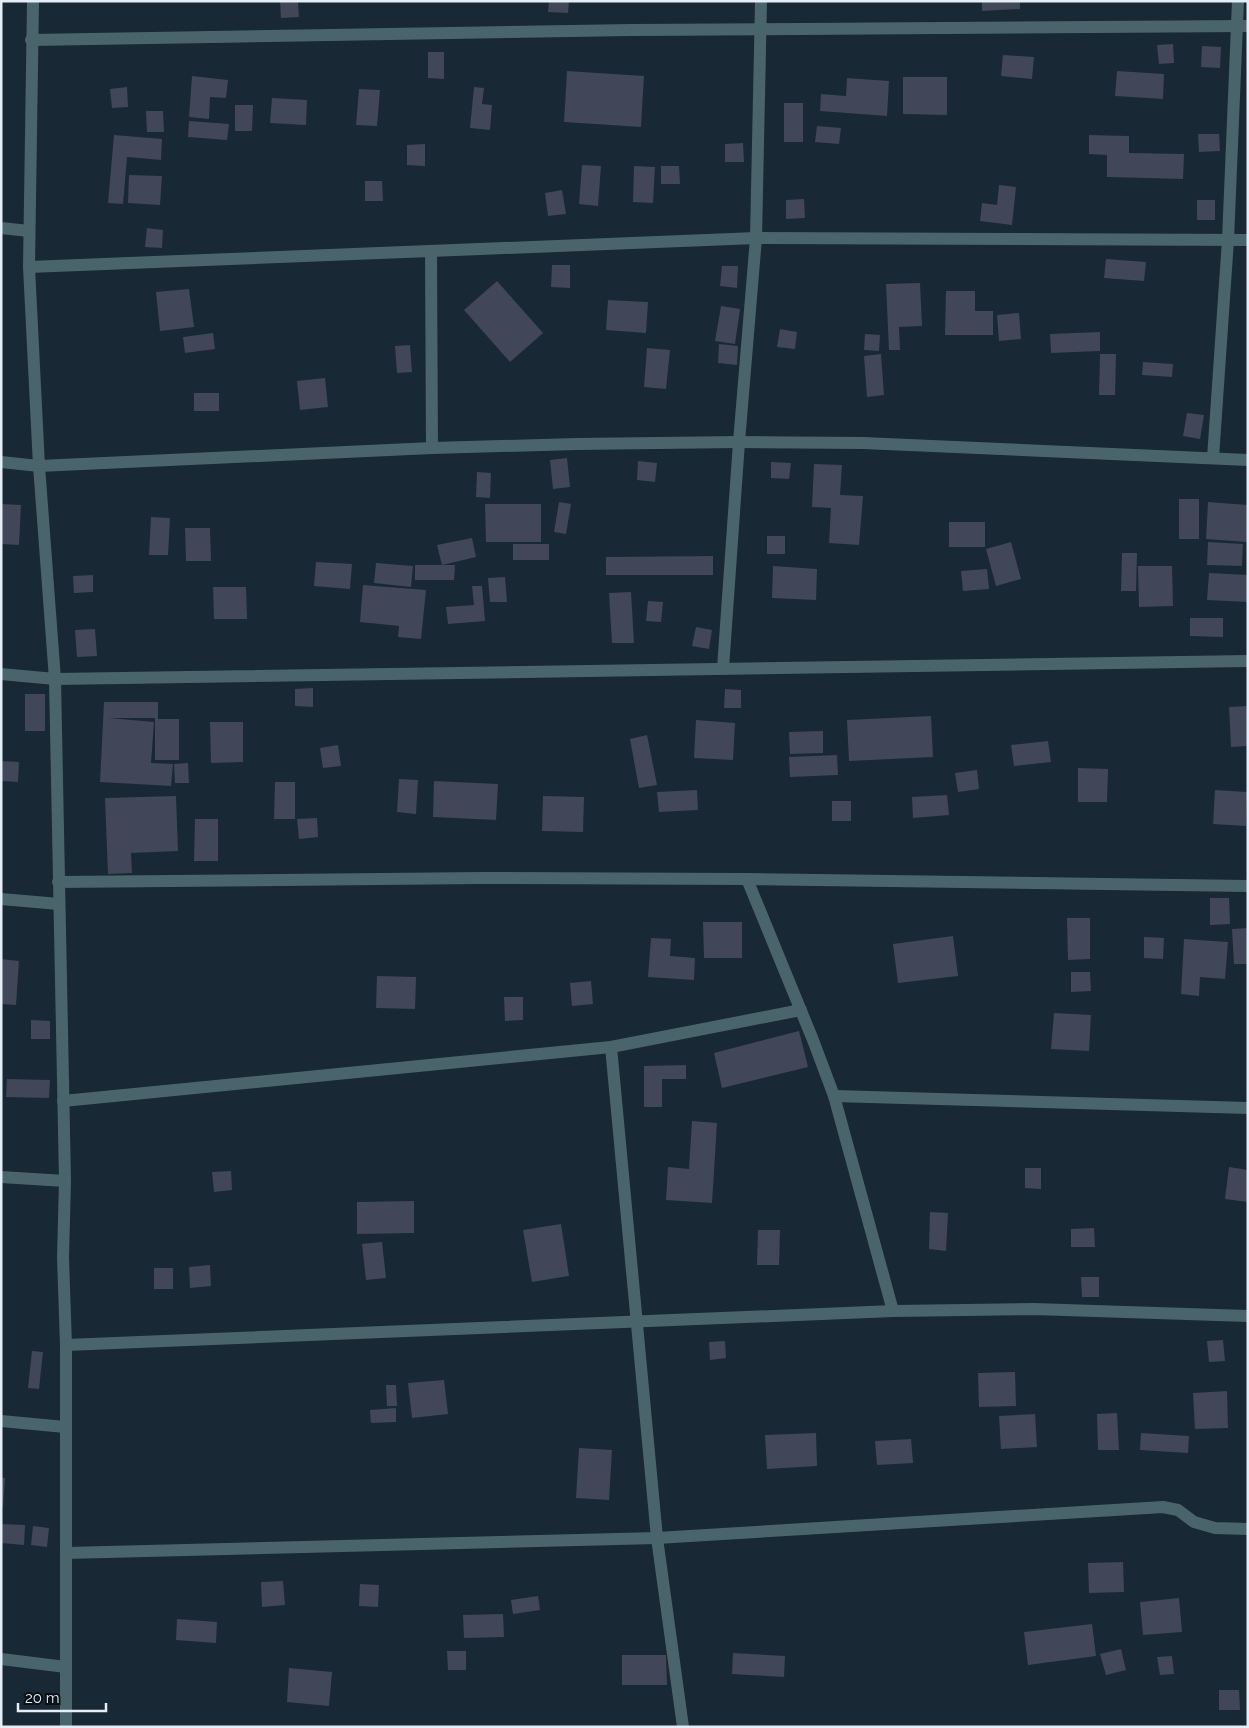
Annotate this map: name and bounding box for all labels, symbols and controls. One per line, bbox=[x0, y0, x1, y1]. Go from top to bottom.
scale bar bbox=[18, 1680, 105, 1712]
text: 20 m bbox=[25, 1689, 60, 1707]

